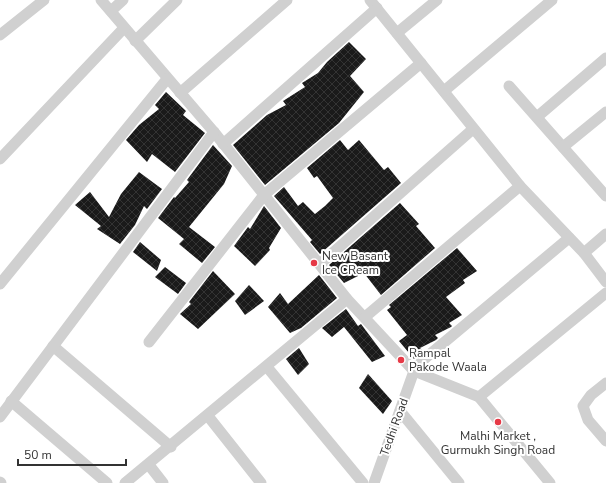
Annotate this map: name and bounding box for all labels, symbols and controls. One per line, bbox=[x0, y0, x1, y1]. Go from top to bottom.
place label: New Basant Ice CReam bbox=[322, 248, 389, 278]
marker: New Basant Ice CReam bbox=[309, 258, 319, 268]
place label: Rampal Pakode Waala bbox=[409, 345, 487, 375]
marker: Rampal Pakode Waala bbox=[396, 355, 406, 365]
street label: Tedhi Road bbox=[376, 396, 412, 458]
marker: Malhi Market , Gurmukh Singh Road bbox=[493, 417, 503, 427]
place label: Malhi Market , Gurmukh Singh Road bbox=[441, 428, 555, 458]
scale bar bbox=[18, 441, 126, 467]
text: 50 m bbox=[24, 447, 52, 463]

